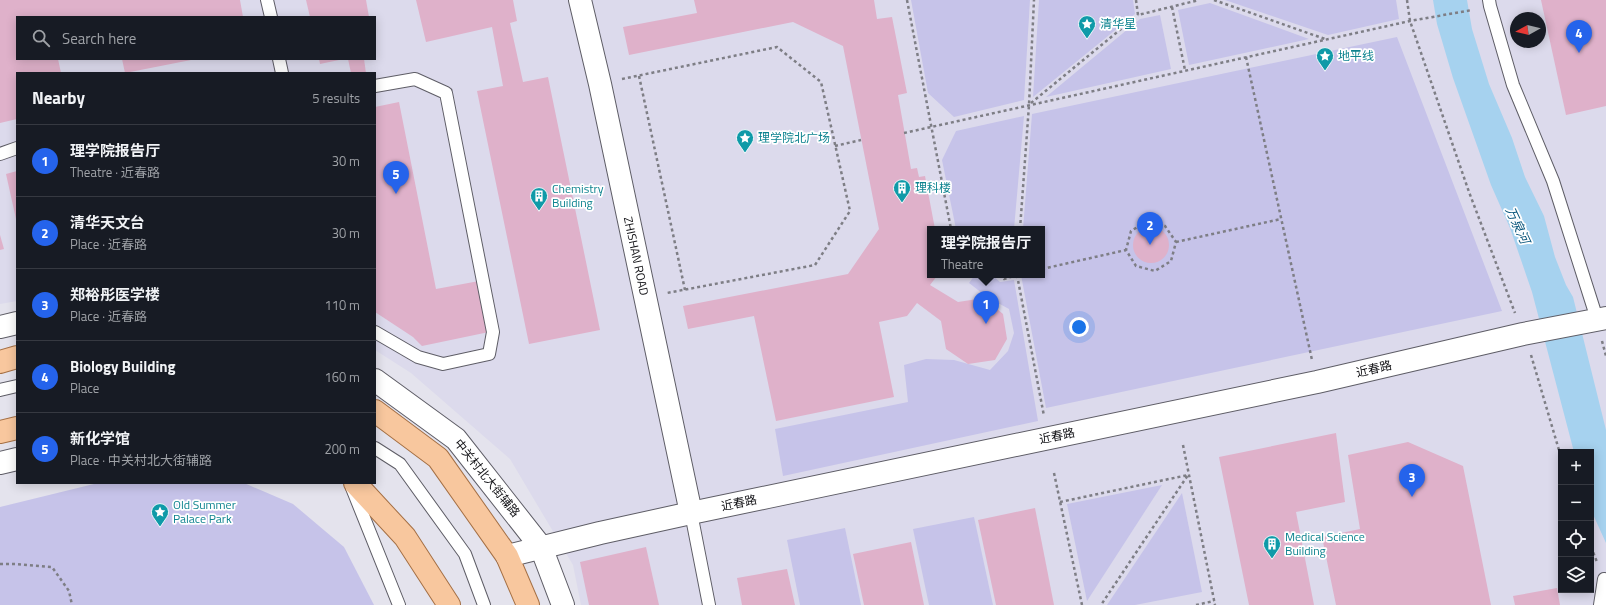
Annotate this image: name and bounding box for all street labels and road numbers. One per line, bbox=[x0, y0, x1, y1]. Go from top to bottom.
street label: ZHISHAN ROAD bbox=[619, 215, 654, 297]
street label: 近春路 bbox=[1354, 355, 1394, 382]
street label: 近春路 bbox=[1037, 422, 1076, 449]
street label: 中关村北大街辅路 bbox=[450, 434, 525, 521]
street label: 近春路 bbox=[719, 489, 758, 516]

